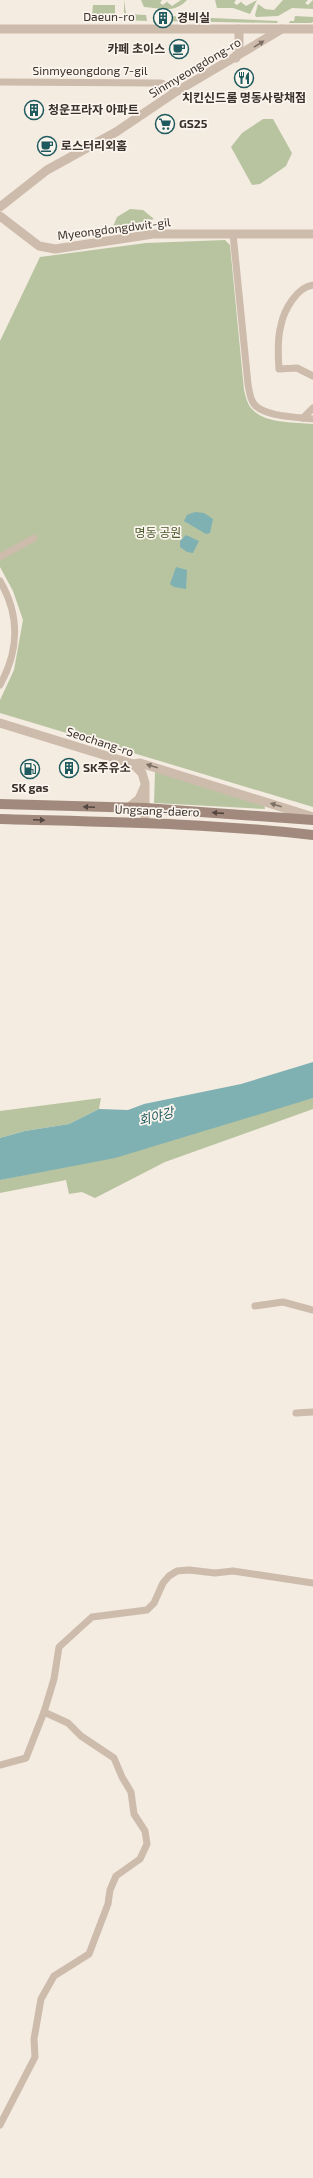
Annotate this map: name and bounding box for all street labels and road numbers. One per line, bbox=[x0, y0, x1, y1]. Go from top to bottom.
street label: Daeun-ro bbox=[83, 9, 135, 23]
street label: Sinmyeongdong-ro bbox=[146, 34, 243, 100]
street label: Sinmyeongdong 7-gil bbox=[33, 63, 148, 77]
street label: Myeongdongdwit-gil bbox=[56, 214, 172, 242]
street label: Seochang-ro bbox=[65, 724, 136, 759]
street label: Ungsang-daero bbox=[114, 802, 200, 818]

